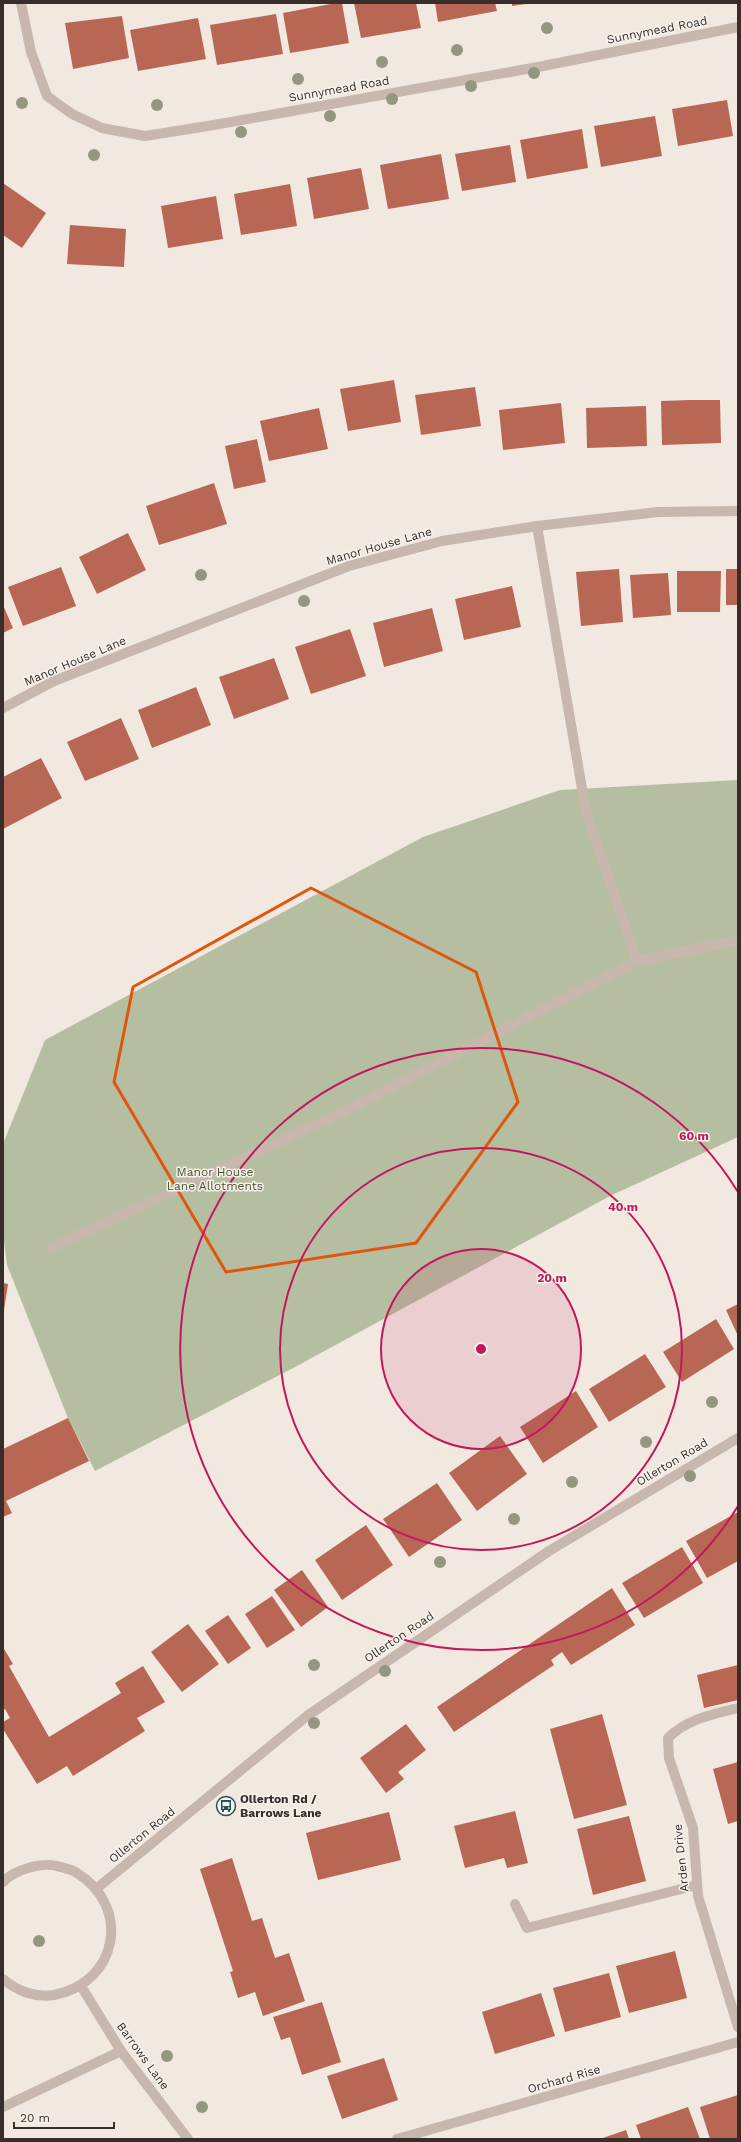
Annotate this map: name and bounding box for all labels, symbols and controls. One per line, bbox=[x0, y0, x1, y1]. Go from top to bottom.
street label: Sunnymead Road bbox=[606, 13, 708, 47]
street label: Sunnymead Road bbox=[288, 73, 390, 105]
street label: Manor House Lane bbox=[325, 524, 434, 568]
street label: Manor House Lane bbox=[22, 633, 128, 689]
text: 60 m bbox=[679, 1129, 709, 1143]
park label: Manor House Lane Allotments bbox=[167, 1165, 263, 1193]
text: 40 m bbox=[608, 1200, 638, 1214]
text: 20 m bbox=[537, 1271, 567, 1285]
centre of rings bbox=[474, 1342, 488, 1356]
street label: Ollerton Road bbox=[634, 1435, 710, 1489]
street label: Ollerton Road bbox=[362, 1609, 436, 1665]
place label: Ollerton Rd / Barrows Lane bbox=[240, 1792, 322, 1820]
bus stop icon: Ollerton Rd / Barrows Lane bbox=[215, 1795, 237, 1817]
street label: Ollerton Road bbox=[106, 1804, 178, 1866]
street label: Arden Drive bbox=[670, 1823, 692, 1893]
street label: Barrows Lane bbox=[114, 2020, 172, 2092]
street label: Orchard Rise bbox=[526, 2062, 602, 2096]
scale bar bbox=[14, 2104, 114, 2130]
text: 20 m bbox=[20, 2111, 50, 2125]

